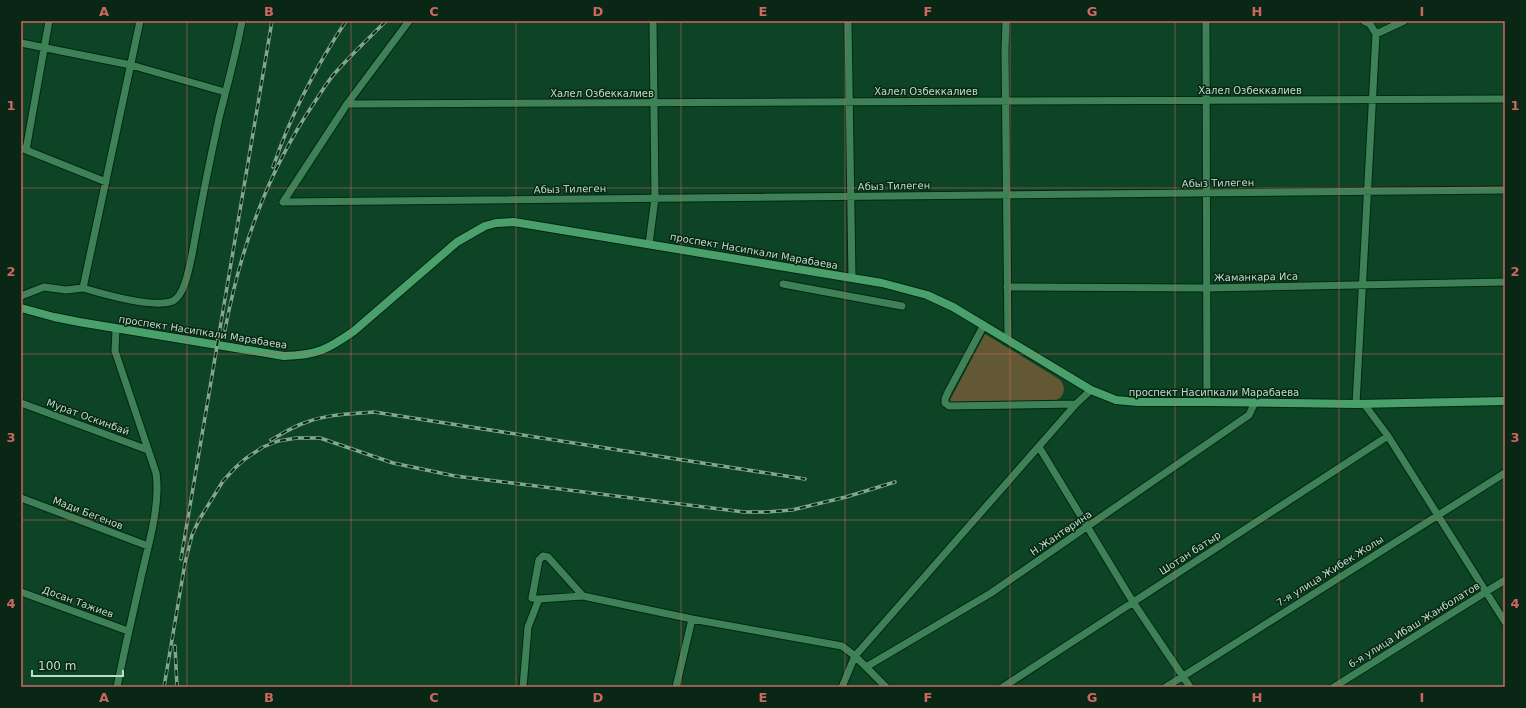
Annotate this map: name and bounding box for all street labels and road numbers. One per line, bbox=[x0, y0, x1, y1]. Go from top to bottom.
street label: Халел Озбеккалиев bbox=[1198, 85, 1302, 96]
street label: Халел Озбеккалиев bbox=[874, 86, 978, 97]
street label: Халел Озбеккалиев bbox=[550, 88, 654, 99]
street label: Абыз Тилеген bbox=[1182, 177, 1254, 189]
street label: Абыз Тилеген bbox=[858, 180, 930, 192]
street label: Абыз Тилеген bbox=[534, 183, 606, 195]
street label: проспект Насипкали Марабаева bbox=[669, 231, 839, 271]
street label: Жаманкара Иса bbox=[1214, 271, 1298, 283]
street label: проспект Насипкали Марабаева bbox=[118, 313, 288, 351]
street label: проспект Насипкали Марабаева bbox=[1129, 387, 1299, 398]
street label: Мурат Оскинбай bbox=[45, 397, 131, 437]
street label: Мади Бегенов bbox=[51, 495, 125, 531]
street label: Н.Жантөрина bbox=[1028, 508, 1094, 558]
street label: Шотан батыр bbox=[1157, 529, 1223, 577]
street label: 7-я улица Жибек Жолы bbox=[1274, 533, 1386, 609]
street label: 6-я улица Ибаш Жанболатов bbox=[1347, 580, 1482, 670]
street label: Досан Тажиев bbox=[41, 584, 115, 620]

